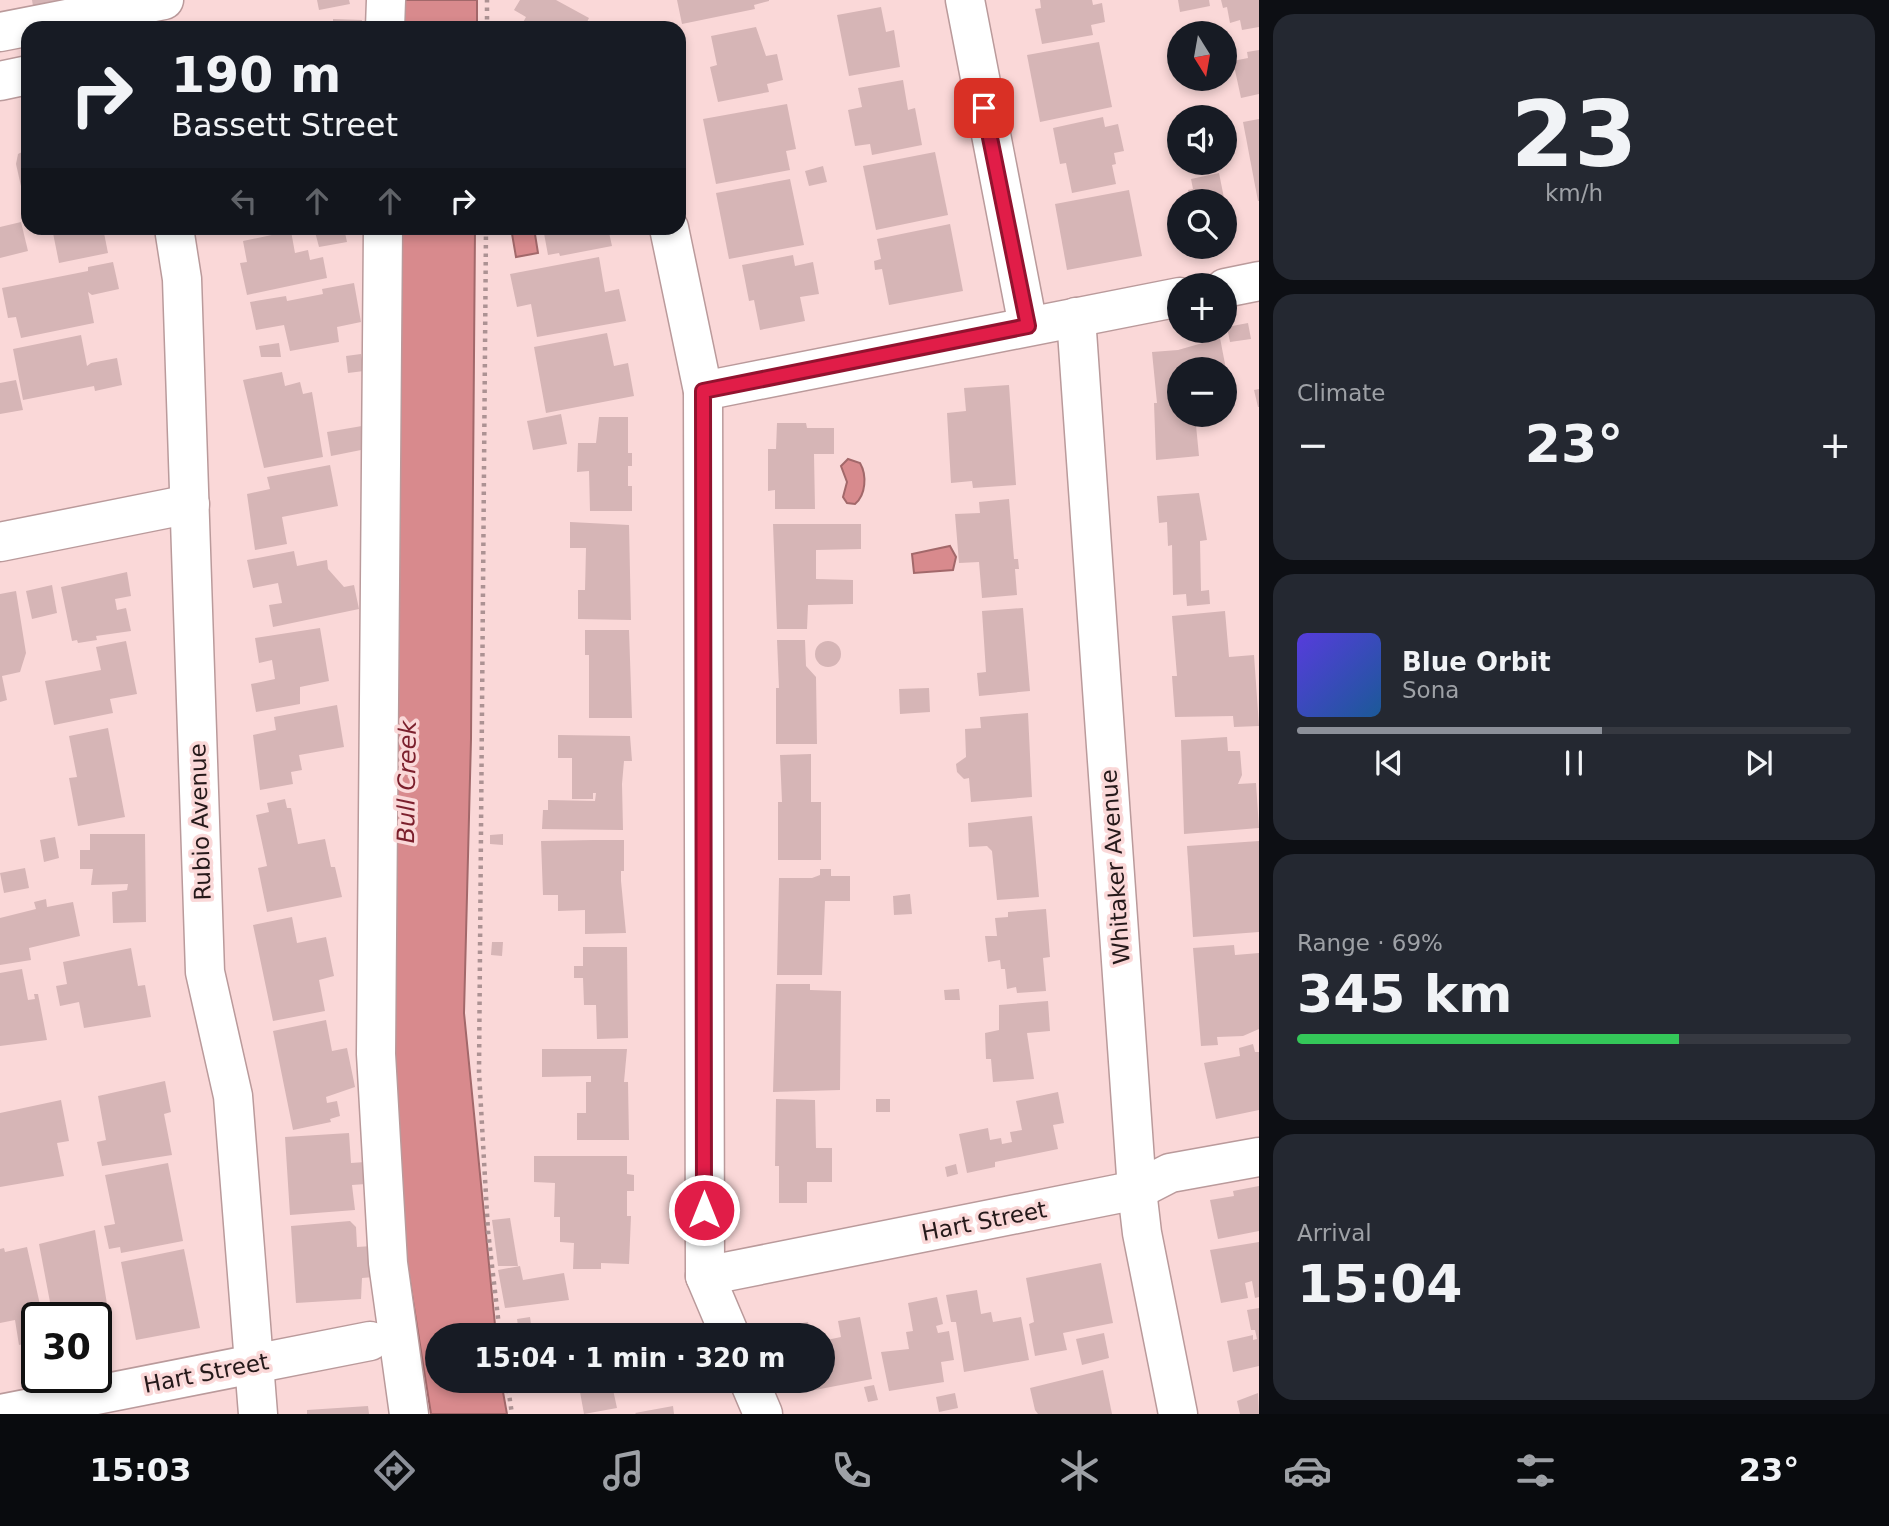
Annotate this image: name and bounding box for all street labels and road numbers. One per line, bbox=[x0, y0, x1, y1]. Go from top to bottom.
street label: Rubio Avenue bbox=[184, 743, 216, 901]
street label: Whitaker Avenue bbox=[1095, 768, 1135, 966]
street label: Hart Street bbox=[919, 1196, 1049, 1246]
street label: Hart Street bbox=[141, 1348, 271, 1398]

